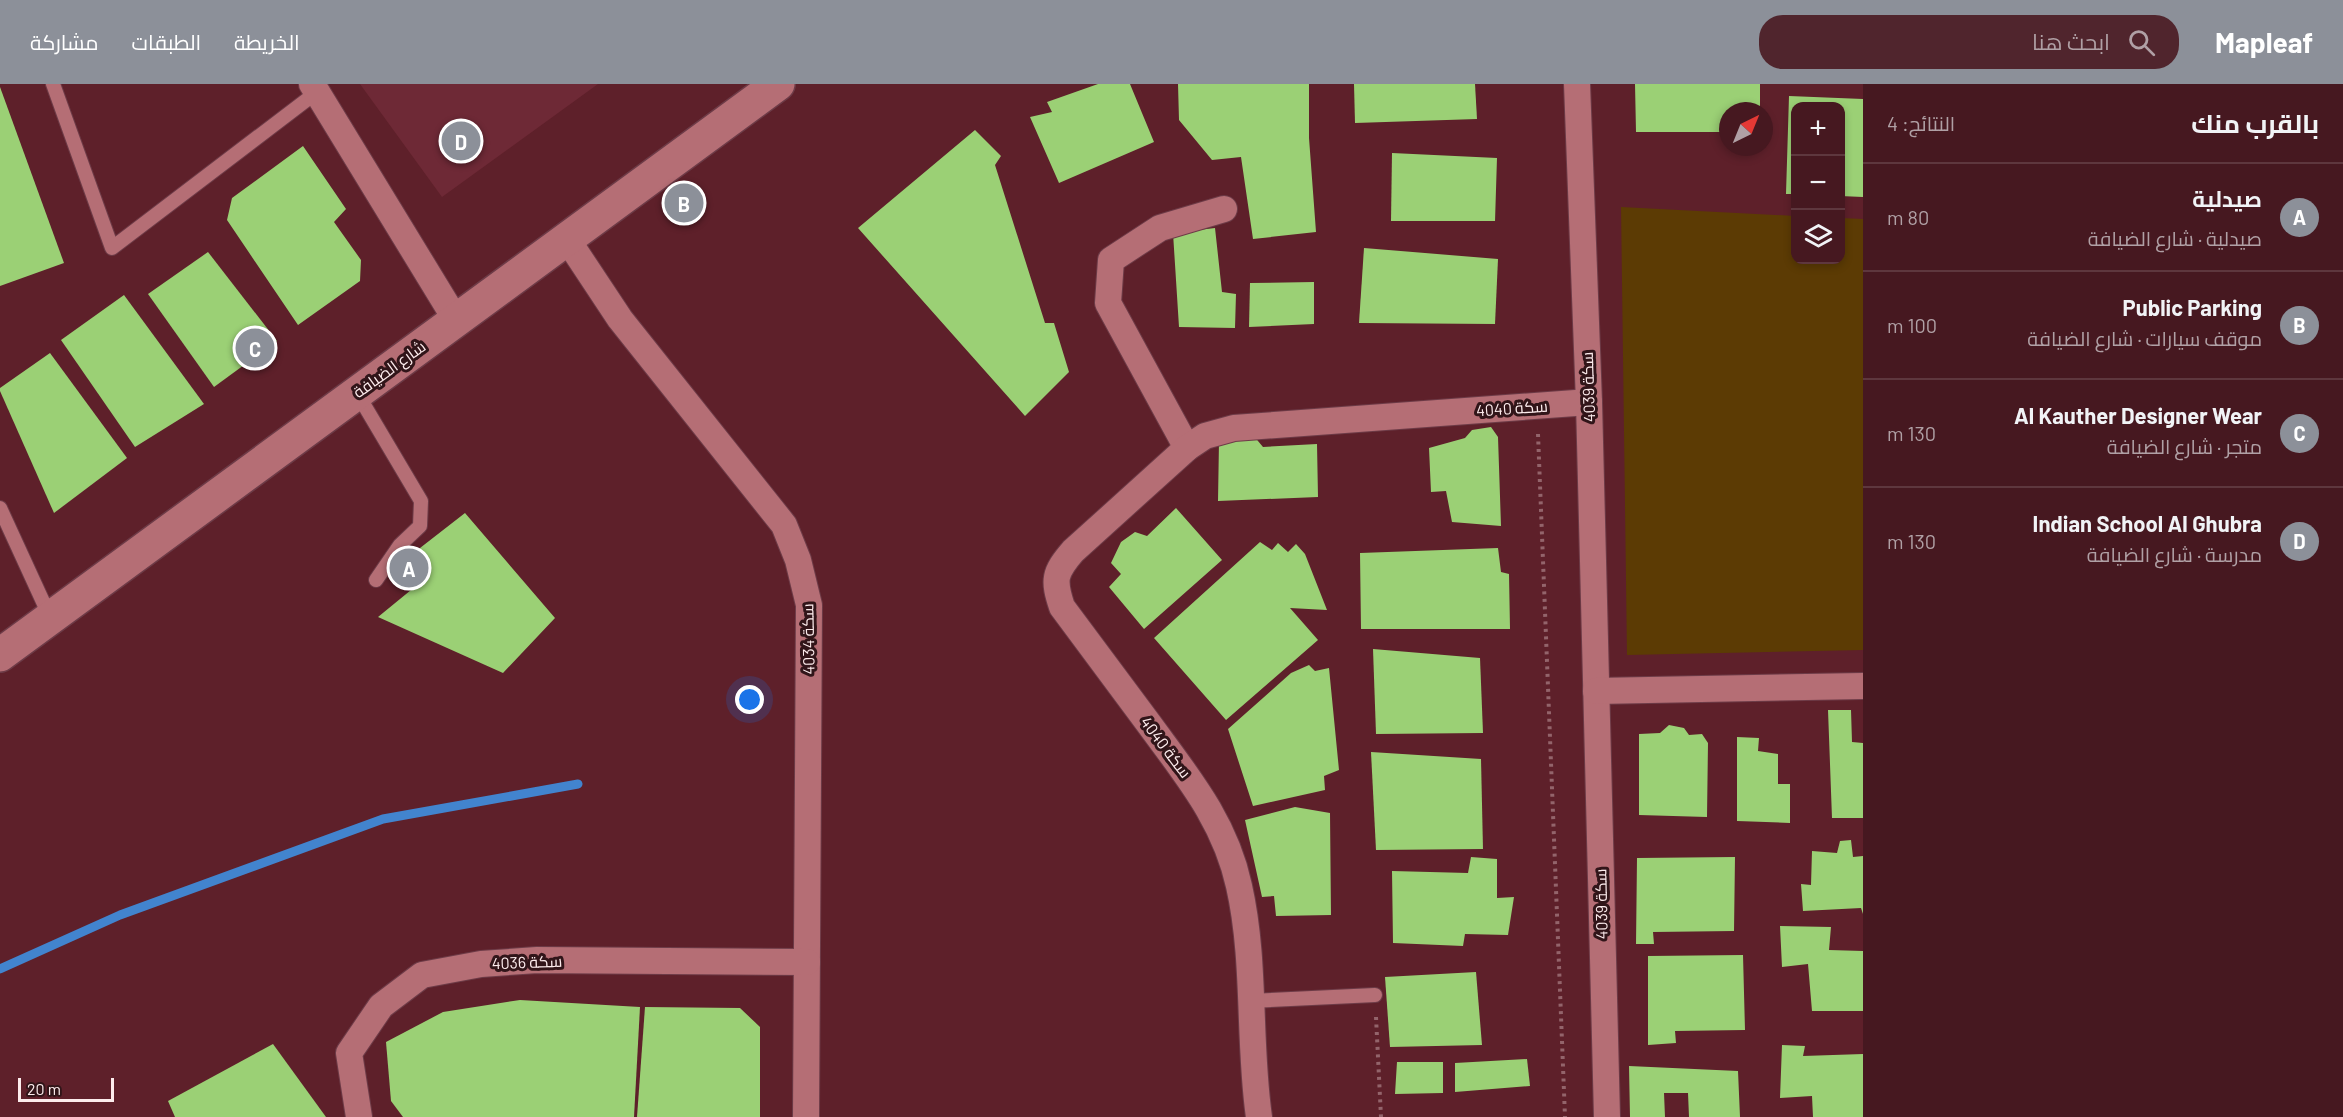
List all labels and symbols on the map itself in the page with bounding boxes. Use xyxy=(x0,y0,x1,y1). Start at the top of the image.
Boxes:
north arrow xyxy=(1719,102,1773,156)
pin: D xyxy=(442,118,480,164)
pin: B xyxy=(664,180,704,226)
pin: C xyxy=(236,326,274,370)
street label: شارع الضيافة xyxy=(349,336,430,404)
street label: سكة 4039 xyxy=(1577,351,1598,423)
street label: سكة 4040 xyxy=(1475,396,1549,419)
pin: A xyxy=(390,546,428,590)
street label: سكة 4034 xyxy=(797,603,818,675)
your location xyxy=(735,685,764,714)
street label: سكة 4040 xyxy=(1137,712,1196,781)
street label: سكة 4039 xyxy=(1590,869,1611,939)
street label: سكة 4036 xyxy=(491,951,563,972)
scale bar xyxy=(18,1075,114,1102)

